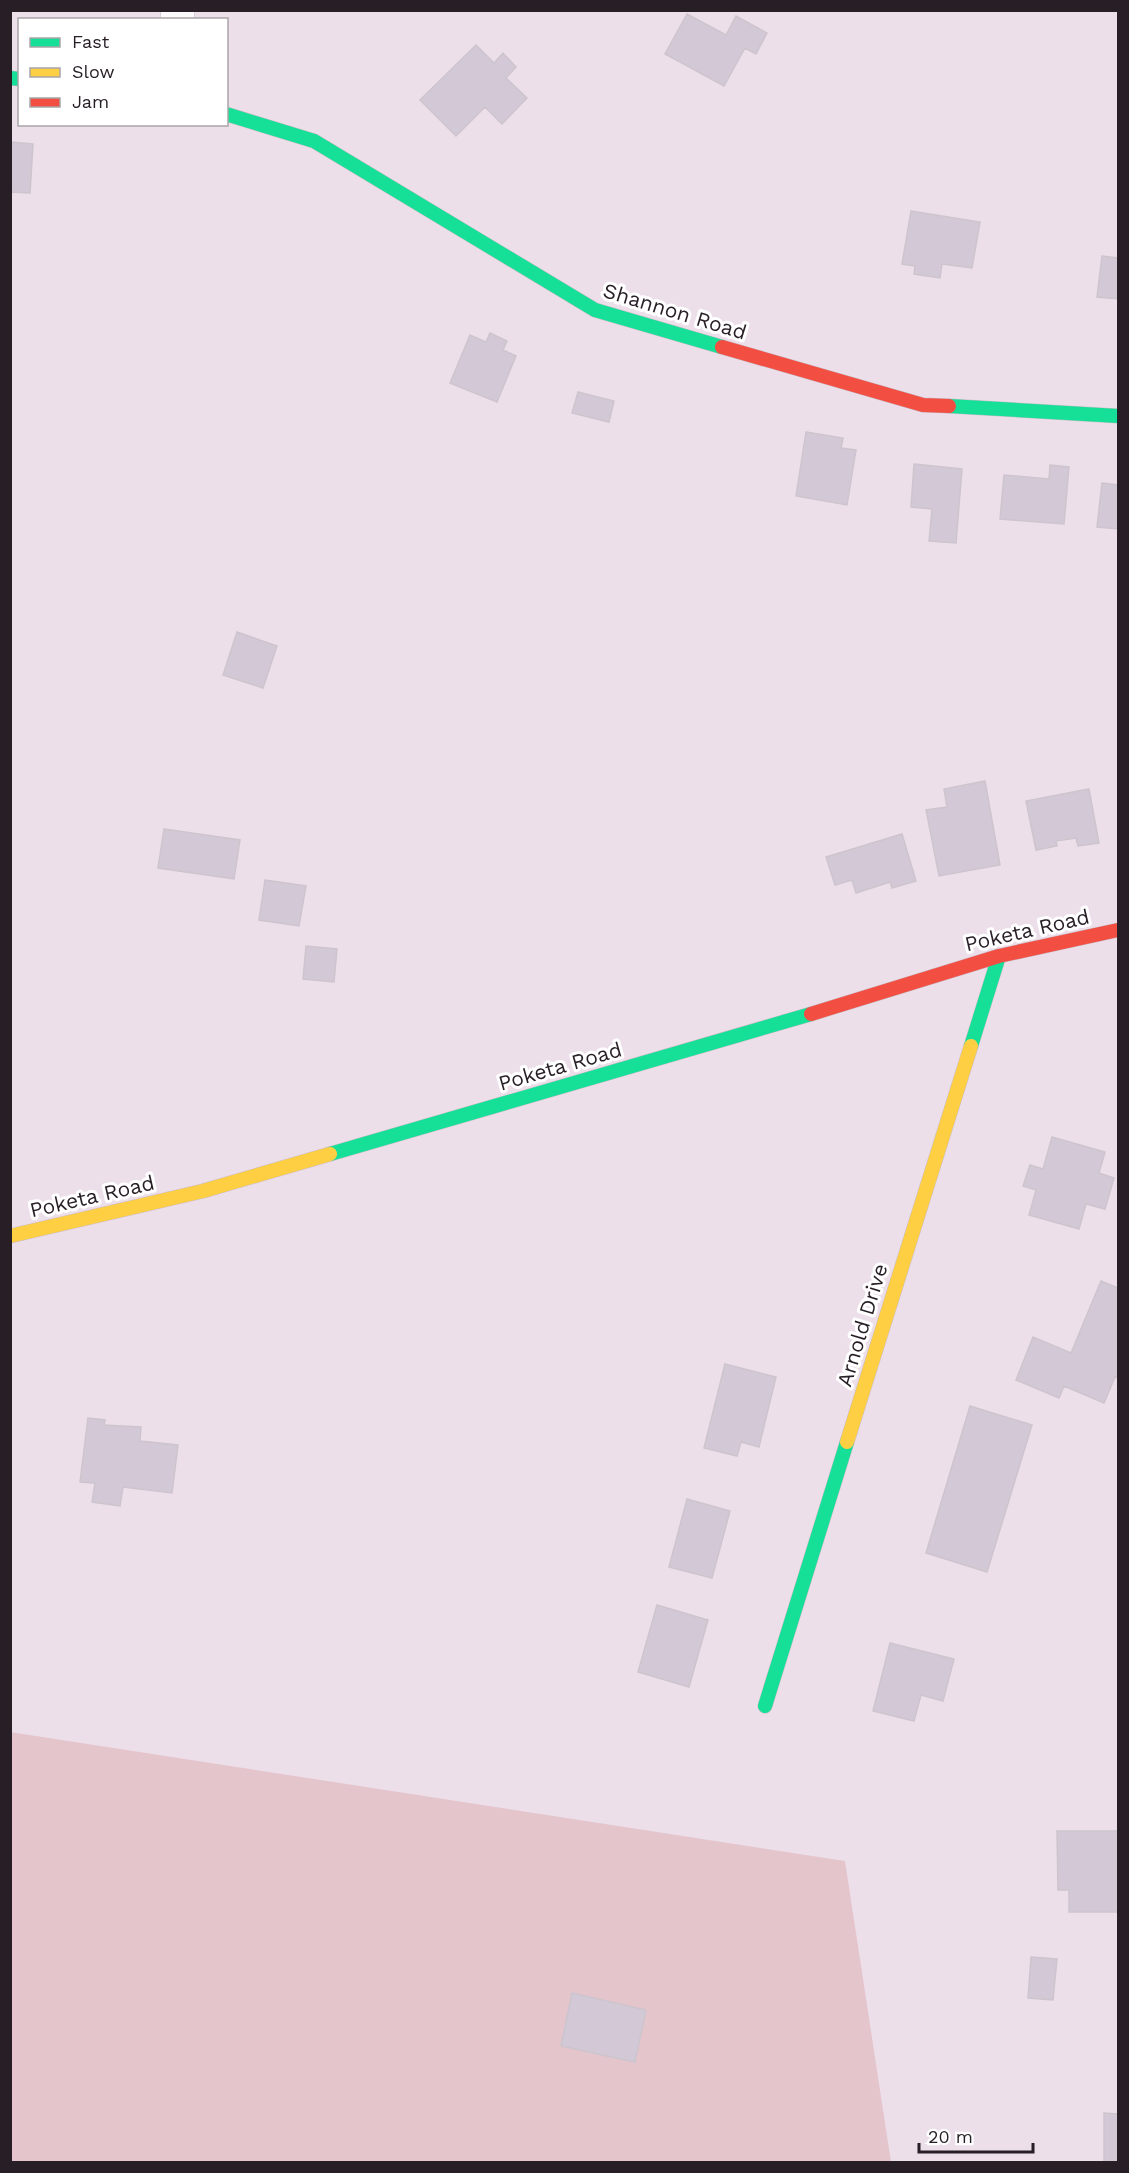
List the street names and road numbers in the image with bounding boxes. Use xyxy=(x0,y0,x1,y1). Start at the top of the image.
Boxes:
street label: Shannon Road xyxy=(600,277,750,345)
street label: Poketa Road xyxy=(962,904,1092,956)
street label: Poketa Road xyxy=(495,1036,625,1096)
street label: Poketa Road xyxy=(27,1170,157,1222)
street label: Arnold Drive xyxy=(831,1261,893,1389)

